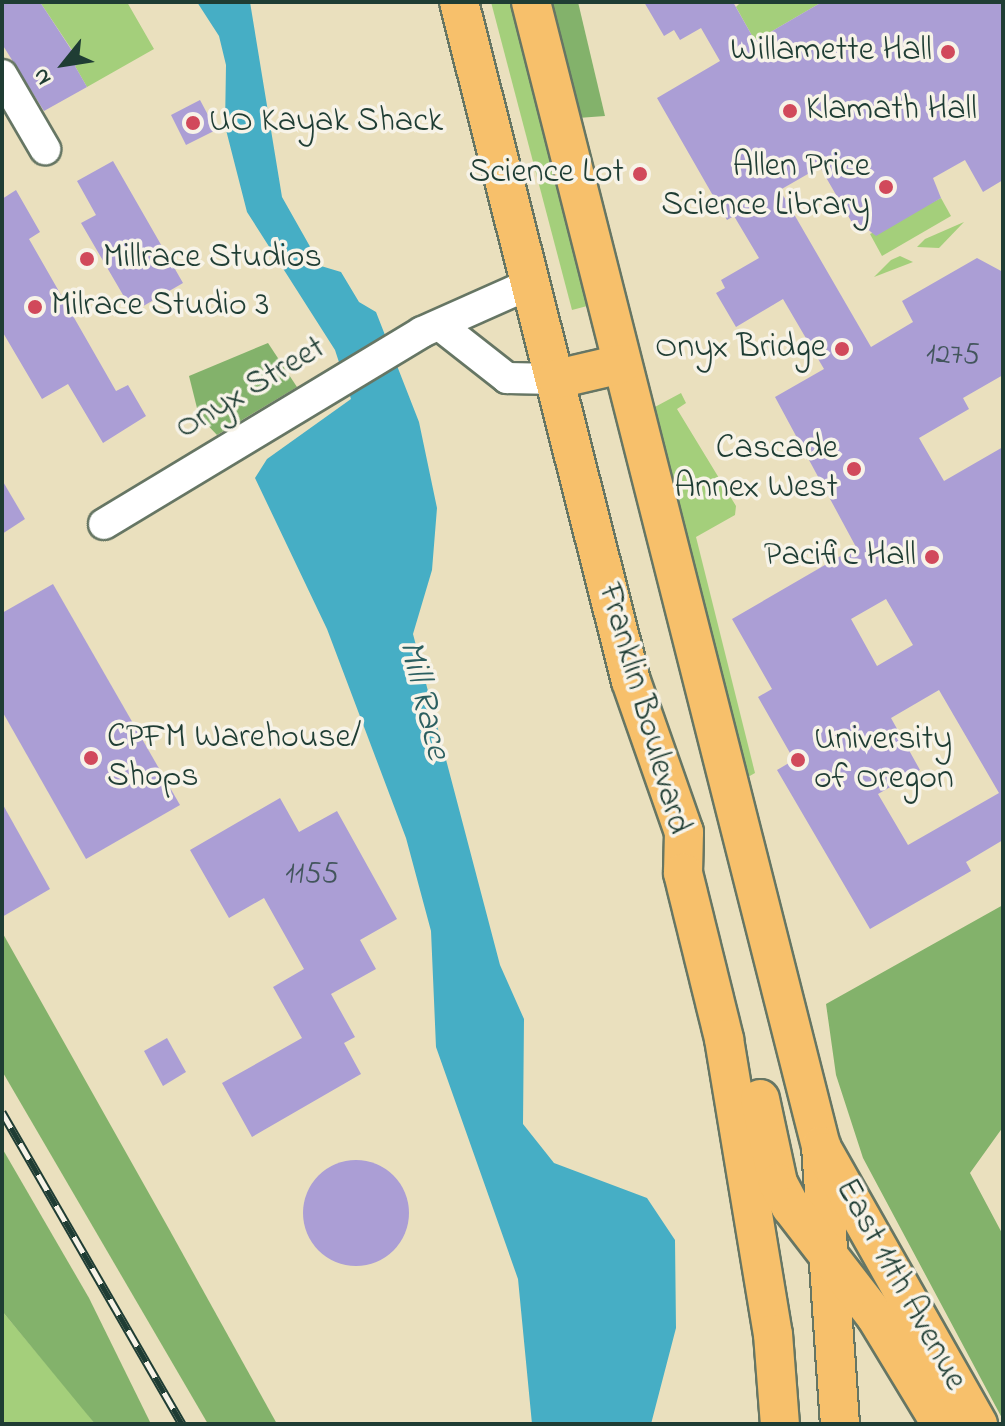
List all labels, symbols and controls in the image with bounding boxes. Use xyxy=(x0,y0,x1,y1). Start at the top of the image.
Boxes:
north arrow xyxy=(24,24,104,104)
place label: Willamette Hall xyxy=(730,32,932,72)
marker: Willamette Hall xyxy=(939,43,957,61)
text: N xyxy=(26,62,61,90)
place label: Klamath Hall xyxy=(806,91,977,131)
marker: Klamath Hall xyxy=(781,102,799,120)
place label: UO Kayak Shack xyxy=(209,103,443,143)
marker: UO Kayak Shack xyxy=(184,114,202,132)
place label: Allen Price Science Library xyxy=(661,147,870,226)
place label: Science Lot xyxy=(468,154,624,194)
marker: Science Lot xyxy=(631,165,649,183)
marker: Allen Price Science Library xyxy=(877,178,895,196)
place label: Millrace Studios xyxy=(103,239,322,279)
marker: Millrace Studios xyxy=(78,250,96,268)
place label: Milrace Studio 3 xyxy=(51,287,269,327)
marker: Milrace Studio 3 xyxy=(26,298,44,316)
street label: Onyx Street xyxy=(169,328,333,450)
place label: Onyx Bridge xyxy=(655,329,826,369)
house number: 1275 xyxy=(926,338,980,374)
marker: Onyx Bridge xyxy=(833,340,851,358)
place label: Cascade Annex West xyxy=(674,429,838,508)
marker: Cascade Annex West xyxy=(845,460,863,478)
place label: Pacific Hall xyxy=(764,537,916,577)
marker: Pacific Hall xyxy=(923,548,941,566)
street label: Franklin Boulevard xyxy=(588,579,698,839)
water label: Mill Race xyxy=(387,636,459,764)
place label: CPFM Warehouse/ Shops xyxy=(107,718,361,798)
place label: University of Oregon xyxy=(814,720,954,800)
marker: CPFM Warehouse/ Shops xyxy=(82,749,100,767)
marker: University of Oregon xyxy=(789,751,807,769)
house number: 1155 xyxy=(285,857,339,893)
street label: East 11th Avenue xyxy=(825,1172,975,1398)

